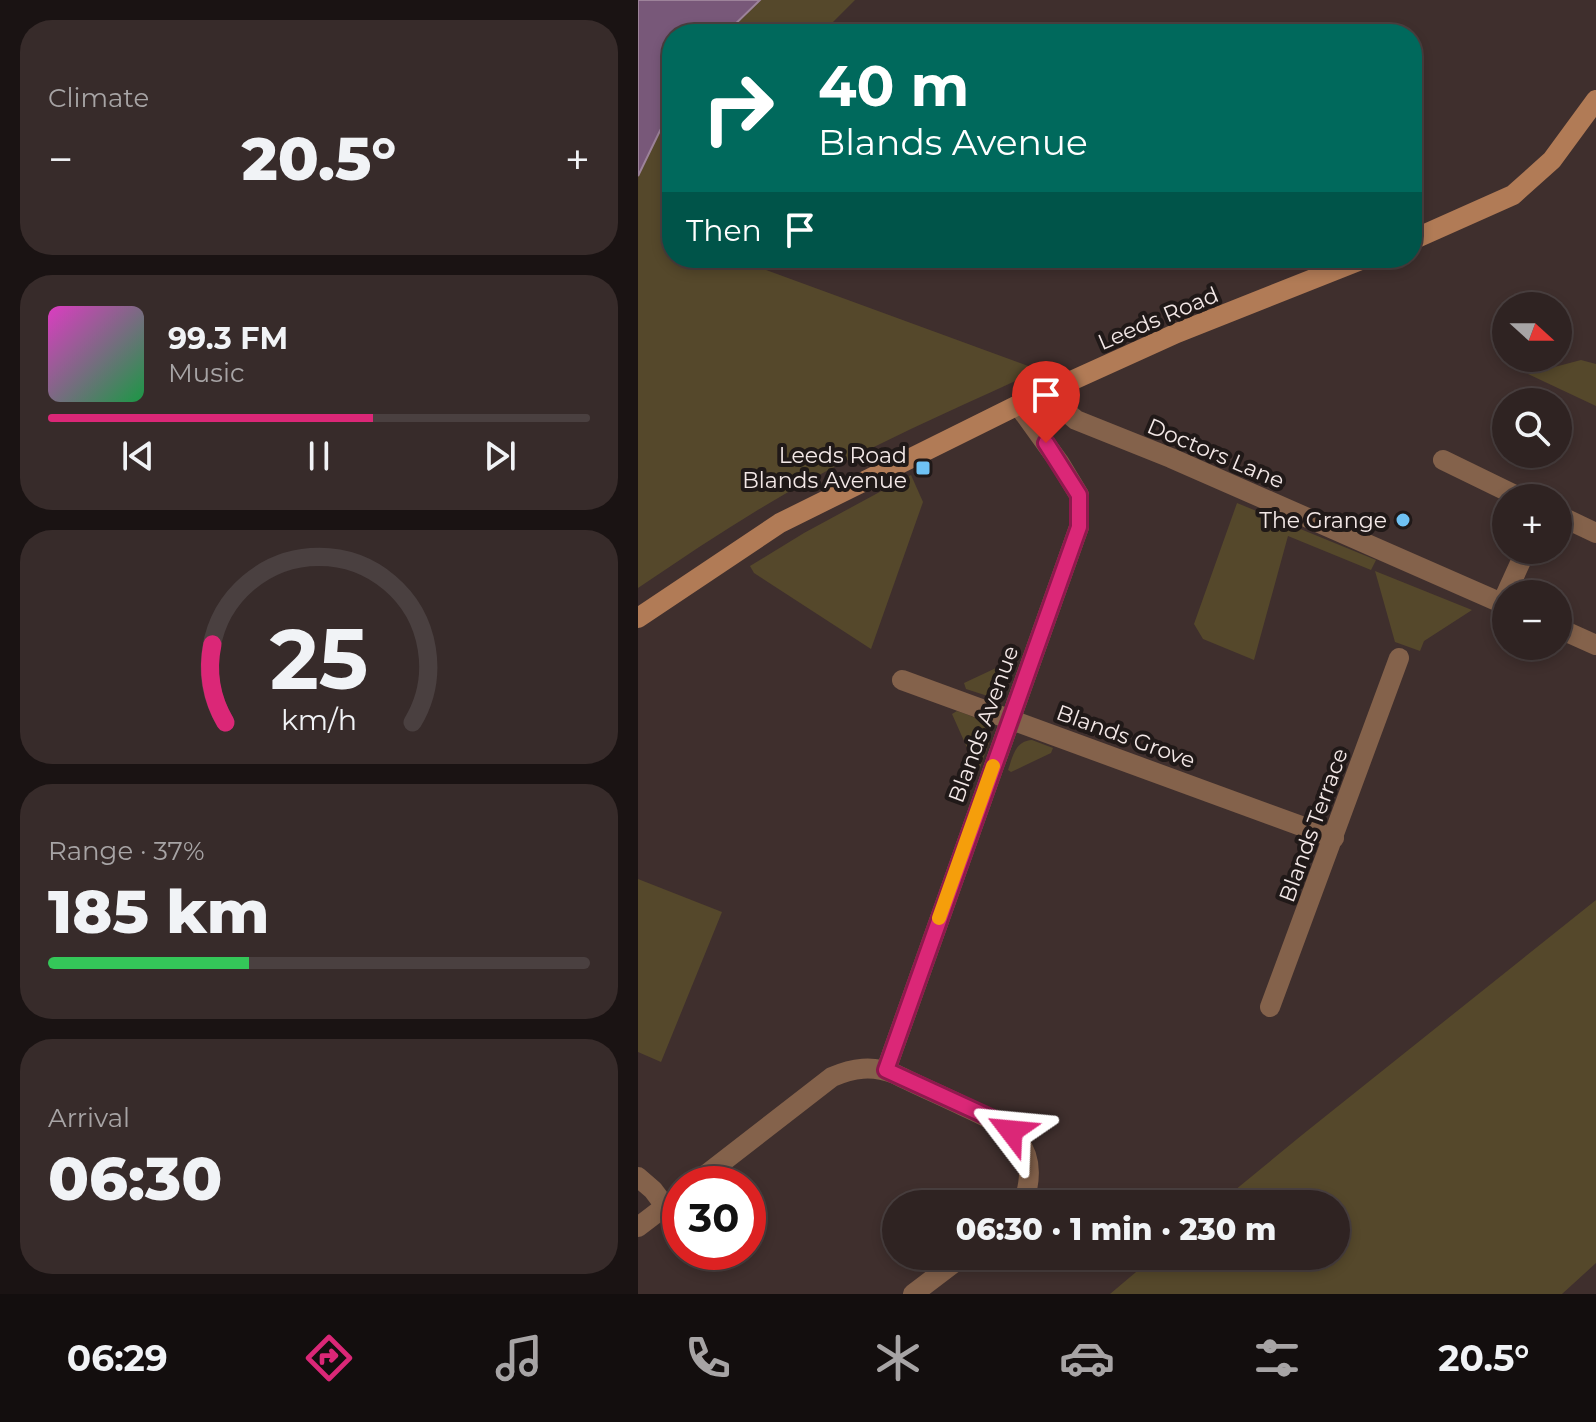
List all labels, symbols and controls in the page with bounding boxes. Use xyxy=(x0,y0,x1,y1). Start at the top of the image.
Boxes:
text: 40 m xyxy=(818,52,969,120)
icon: right xyxy=(686,56,790,160)
text: Climate xyxy=(48,82,149,114)
text: Blands Avenue xyxy=(818,120,1088,164)
text: 20.5° xyxy=(242,122,396,195)
text: − xyxy=(48,132,73,186)
text: + xyxy=(565,132,590,186)
icon: arrive xyxy=(778,208,822,252)
text: Then xyxy=(686,212,762,249)
street label: Leeds Road xyxy=(1094,281,1223,356)
north arrow xyxy=(1492,292,1572,372)
map controls xyxy=(1492,292,1572,660)
text: 99.3 FM xyxy=(168,320,288,357)
text: Music xyxy=(168,357,245,389)
pin xyxy=(1012,361,1080,443)
icon: arrive xyxy=(1024,373,1068,417)
button: search xyxy=(1492,388,1572,468)
street label: Doctors Lane xyxy=(1143,412,1288,494)
icon: previous xyxy=(116,434,160,478)
icon: pause xyxy=(297,434,341,478)
icon: next xyxy=(478,434,522,478)
place label: Leeds Road Blands Avenue xyxy=(742,442,907,494)
marker: Leeds Road Blands Avenue xyxy=(914,459,932,477)
button: + xyxy=(1492,484,1572,564)
place label: The Grange xyxy=(1259,507,1387,534)
marker: The Grange xyxy=(1394,511,1412,529)
button: − xyxy=(1492,580,1572,660)
text: 25 xyxy=(270,608,368,710)
street label: Blands Avenue xyxy=(943,642,1024,806)
street label: Blands Grove xyxy=(1053,699,1199,774)
text: km/h xyxy=(281,702,357,737)
street label: Blands Terrace xyxy=(1273,745,1354,906)
text: Range · 37% xyxy=(48,835,204,867)
text: 185 km xyxy=(48,875,270,948)
position arrow xyxy=(969,1089,1053,1173)
text: Arrival xyxy=(48,1102,130,1134)
text: 06:30 xyxy=(48,1142,222,1215)
speed limit sign: 30 xyxy=(662,1166,766,1270)
text: 06:30 · 1 min · 230 m xyxy=(956,1211,1276,1248)
icon: directions xyxy=(301,1330,357,1386)
icon: music xyxy=(491,1330,547,1386)
icon: phone xyxy=(680,1330,736,1386)
icon: climate xyxy=(870,1330,926,1386)
icon: car xyxy=(1059,1330,1115,1386)
icon: filters xyxy=(1249,1330,1305,1386)
text: 06:29 xyxy=(67,1336,168,1380)
text: 20.5° xyxy=(1438,1336,1529,1380)

